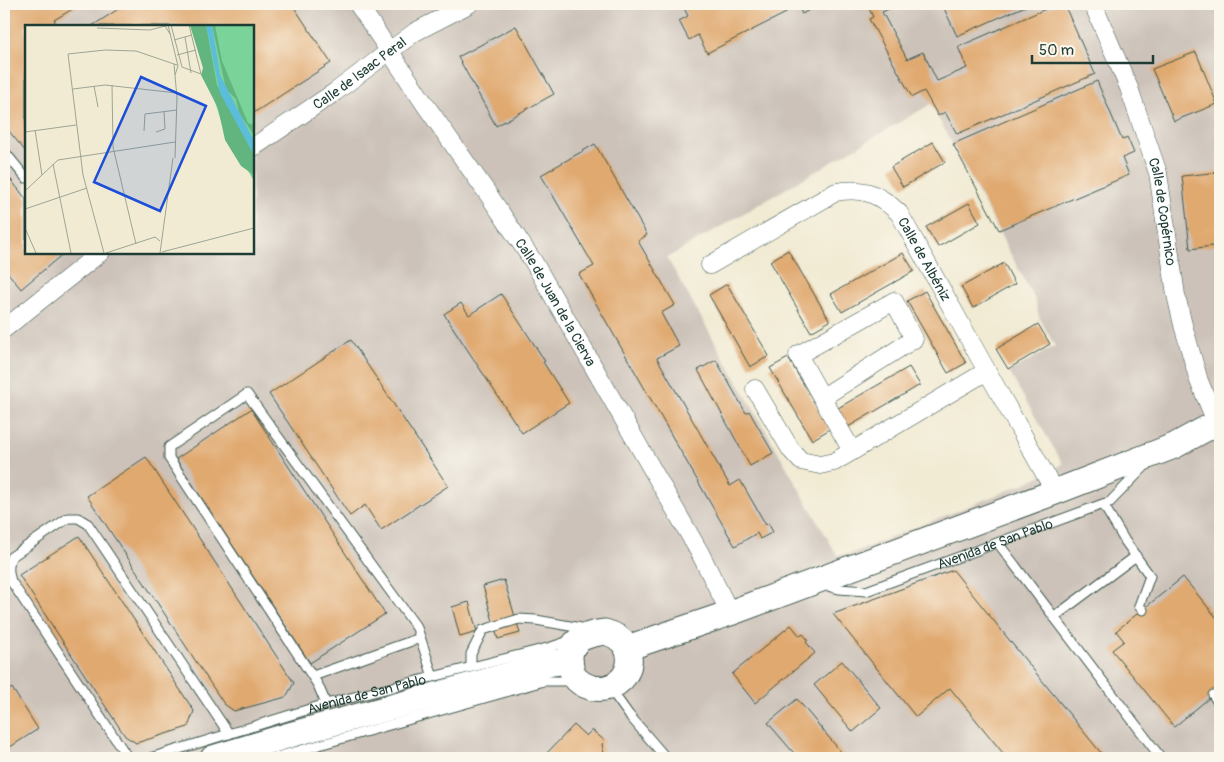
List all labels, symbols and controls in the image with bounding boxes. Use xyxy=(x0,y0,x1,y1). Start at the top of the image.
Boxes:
inset map xyxy=(25,25,254,254)
scale bar xyxy=(1032,32,1153,64)
street label: Calle de Isaac Peral xyxy=(310,33,409,113)
text: 50 m xyxy=(1039,41,1074,60)
street label: Calle de Copérnico xyxy=(1145,155,1180,267)
street label: Calle de Albéniz xyxy=(895,214,955,304)
street label: Calle de Juan de la Cierva xyxy=(512,235,600,369)
street label: Avenida de San Pablo xyxy=(935,515,1056,573)
street label: Avenida de San Pablo xyxy=(305,670,428,718)

